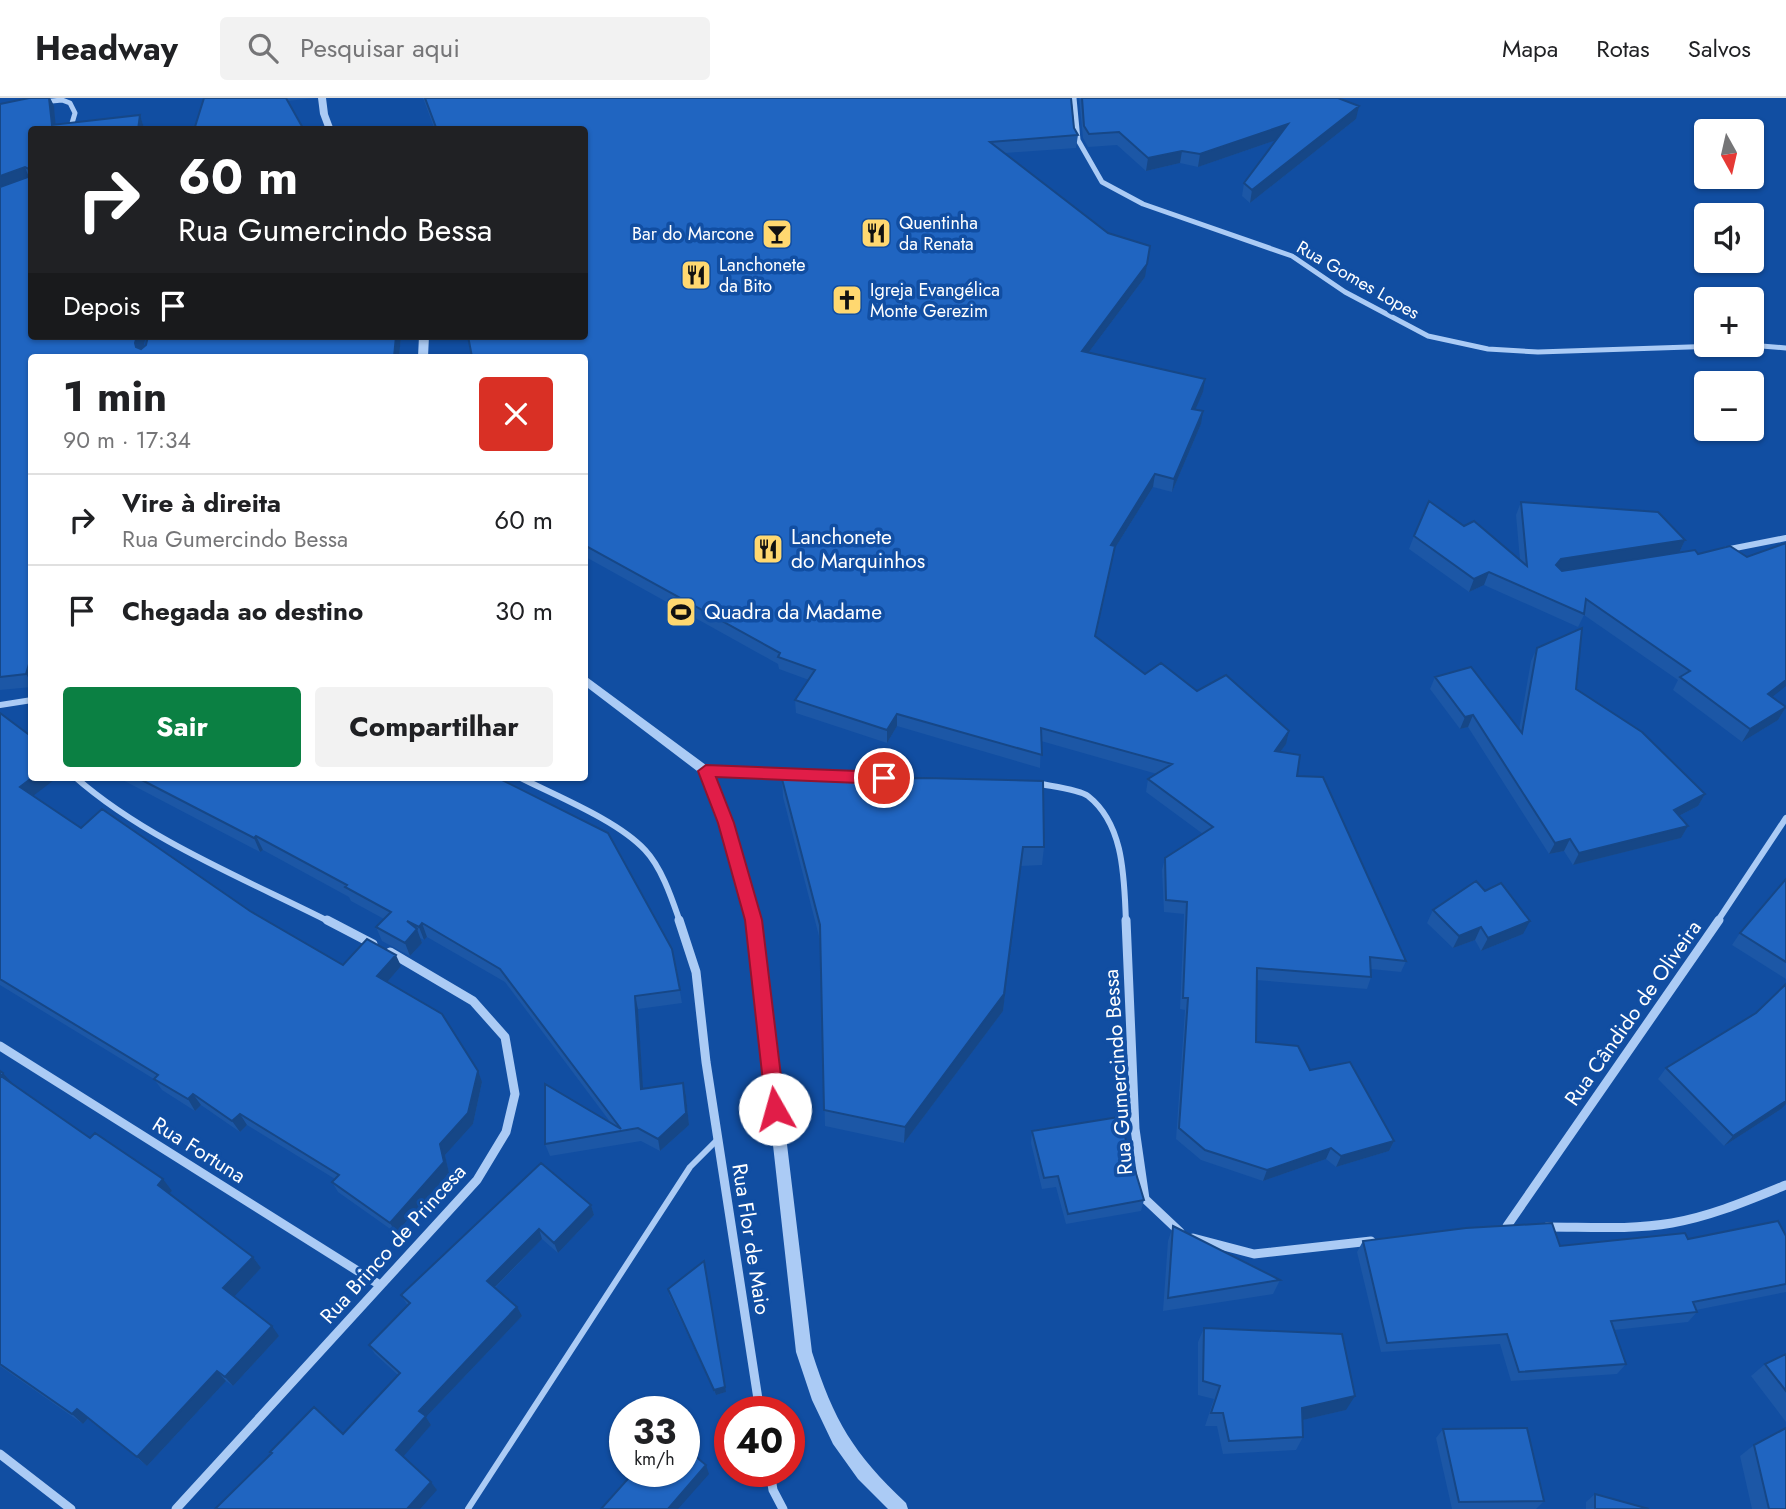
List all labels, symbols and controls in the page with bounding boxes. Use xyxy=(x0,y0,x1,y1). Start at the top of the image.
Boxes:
search box xyxy=(220,17,710,80)
text: Headway xyxy=(35,25,178,72)
icon: search xyxy=(244,29,282,67)
text: Pesquisar aqui xyxy=(300,29,460,67)
text: Mapa xyxy=(1502,31,1558,66)
text: Rotas xyxy=(1596,31,1650,66)
text: Salvos xyxy=(1688,31,1751,66)
north arrow xyxy=(1694,119,1764,189)
map controls xyxy=(1694,119,1764,441)
text: 60 m xyxy=(178,142,298,212)
icon: right xyxy=(63,154,154,245)
button: sound xyxy=(1694,203,1764,273)
text: Rua Gumercindo Bessa xyxy=(178,207,493,253)
place label: Quentinha da Renata xyxy=(899,210,978,257)
restaurant icon: Quentinha da Renata xyxy=(859,216,893,250)
bar icon: Bar do Marcone xyxy=(760,217,794,251)
place label: Bar do Marcone xyxy=(632,221,754,247)
street label: Rua Gomes Lopes xyxy=(1292,234,1424,326)
place label: Lanchonete da Bito xyxy=(719,252,805,299)
restaurant icon: Lanchonete da Bito xyxy=(679,258,713,292)
place label: Igreja Evangélica Monte Gerezim xyxy=(870,277,1000,324)
church icon: Igreja Evangélica Monte Gerezim xyxy=(830,283,864,317)
text: Depois xyxy=(63,287,140,325)
icon: arrive xyxy=(154,287,192,325)
button: + xyxy=(1694,287,1764,357)
text: 1 min xyxy=(63,366,167,427)
button: − xyxy=(1694,371,1764,441)
button: close xyxy=(479,377,553,451)
text: 90 m · 17:34 xyxy=(63,423,191,457)
text: Vire à direita xyxy=(122,484,281,522)
icon: right xyxy=(63,501,101,539)
text: 60 m xyxy=(494,501,553,539)
text: Rua Gumercindo Bessa xyxy=(122,522,348,556)
place label: Lanchonete do Marquinhos xyxy=(791,522,925,576)
restaurant icon: Lanchonete do Marquinhos xyxy=(751,532,785,566)
icon: arrive xyxy=(63,592,101,630)
text: Chegada ao destino xyxy=(122,592,363,630)
text: 30 m xyxy=(495,592,553,630)
sports icon: Quadra da Madame xyxy=(664,595,698,629)
place label: Quadra da Madame xyxy=(704,597,882,627)
button: Sair xyxy=(63,687,301,767)
button: Compartilhar xyxy=(315,687,553,767)
pin xyxy=(854,748,914,808)
icon: arrive xyxy=(865,759,903,797)
street label: Rua Cândido de Oliveira xyxy=(1557,914,1709,1112)
street label: Rua Gumercindo Bessa xyxy=(1096,968,1140,1176)
position arrow xyxy=(738,1072,812,1146)
street label: Rua Fortuna xyxy=(147,1109,251,1191)
street label: Rua Brinco de Princesa xyxy=(313,1158,473,1330)
street label: Rua Flor de Maio xyxy=(724,1161,778,1317)
speed limit sign: 40 xyxy=(714,1396,805,1487)
text: 33 xyxy=(633,1407,676,1457)
text: km/h xyxy=(634,1446,675,1472)

